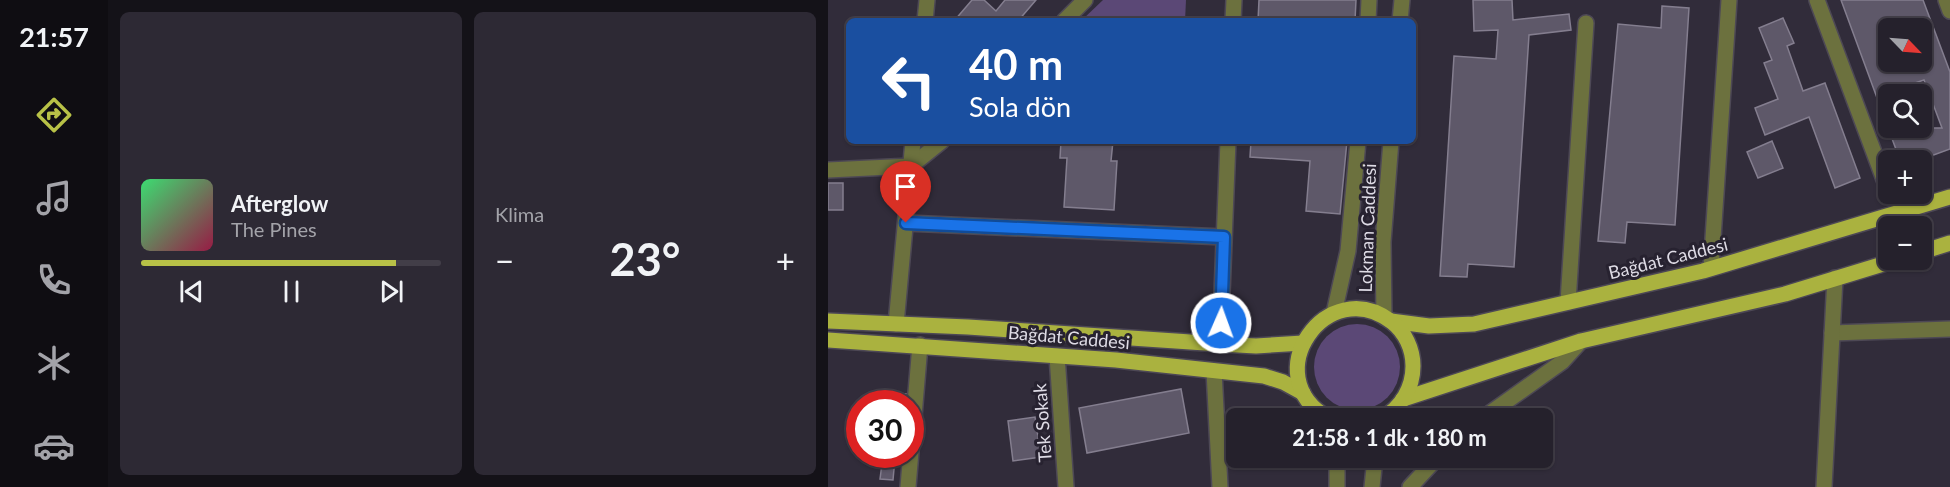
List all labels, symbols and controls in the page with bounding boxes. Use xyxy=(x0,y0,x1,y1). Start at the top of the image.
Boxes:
north arrow xyxy=(1878,18,1932,72)
map controls xyxy=(1878,18,1932,270)
text: 21:57 xyxy=(19,20,89,53)
text: 40 m xyxy=(969,39,1063,89)
icon: left xyxy=(870,42,948,120)
button: search xyxy=(1878,84,1932,138)
text: Sola dön xyxy=(969,90,1071,123)
icon: directions xyxy=(33,94,75,136)
button: + xyxy=(1878,150,1932,204)
pin xyxy=(880,161,931,223)
street label: Lokman Caddesi xyxy=(1354,163,1380,293)
icon: arrive xyxy=(889,170,922,203)
icon: music xyxy=(33,177,75,219)
text: Afterglow xyxy=(231,190,328,217)
text: Klima xyxy=(495,202,544,226)
button: − xyxy=(1878,216,1932,270)
text: The Pines xyxy=(231,217,317,241)
text: 23° xyxy=(610,232,680,286)
street label: Bağdat Caddesi xyxy=(1606,233,1730,283)
text: − xyxy=(495,240,514,280)
text: + xyxy=(776,240,795,280)
icon: phone xyxy=(33,259,75,301)
icon: previous xyxy=(175,275,208,308)
icon: pause xyxy=(275,275,308,308)
icon: next xyxy=(375,275,408,308)
position arrow xyxy=(1189,291,1253,355)
street label: Bağdat Caddesi xyxy=(1007,321,1131,353)
icon: climate xyxy=(33,342,75,384)
street label: Tek Sokak xyxy=(1028,382,1056,463)
speed limit sign: 30 xyxy=(846,390,924,468)
text: 21:58 · 1 dk · 180 m xyxy=(1292,424,1487,451)
icon: car xyxy=(33,425,75,467)

